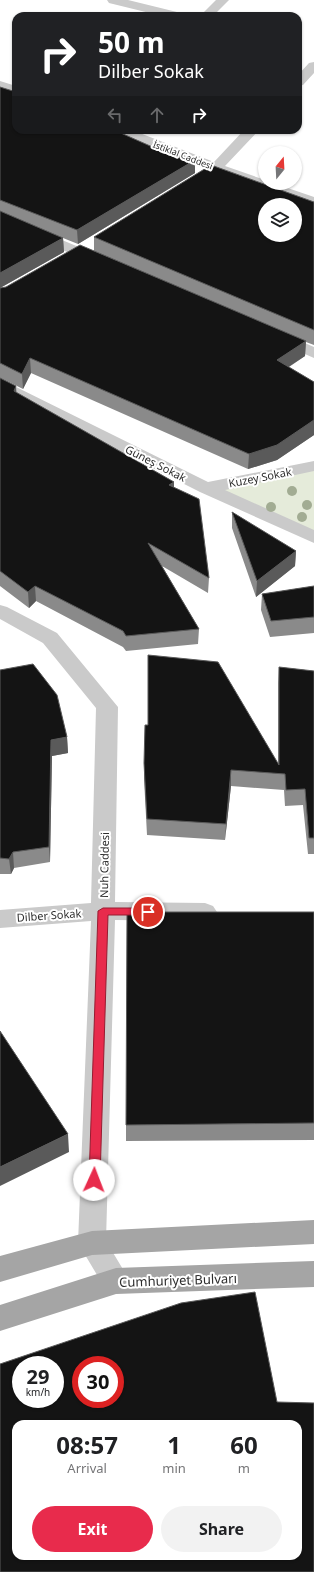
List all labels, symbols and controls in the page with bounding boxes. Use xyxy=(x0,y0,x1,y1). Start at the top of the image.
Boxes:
text: 50 m xyxy=(98,23,165,61)
icon: right xyxy=(32,28,84,80)
text: Dilber Sokak xyxy=(98,59,204,83)
icon: left xyxy=(104,104,126,126)
icon: ahead xyxy=(146,104,168,126)
icon: right xyxy=(188,104,210,126)
street label: İstiklal Caddesi xyxy=(151,138,215,172)
north arrow xyxy=(258,146,302,190)
map controls xyxy=(258,146,302,242)
button: layers xyxy=(258,198,302,242)
street label: Güneş Sokak xyxy=(123,441,189,485)
street label: Kuzey Sokak xyxy=(227,464,293,490)
street label: Nuh Caddesi xyxy=(96,832,112,898)
pin xyxy=(131,895,165,929)
icon: arrive xyxy=(137,901,159,923)
street label: Dilber Sokak xyxy=(16,905,82,925)
position arrow xyxy=(73,1159,115,1201)
street label: Cumhuriyet Bulvarı xyxy=(119,1269,237,1291)
speed limit sign: 30 xyxy=(72,1356,124,1408)
text: 29 xyxy=(27,1363,49,1390)
text: km/h xyxy=(26,1385,50,1399)
text: 08:57 xyxy=(56,1428,118,1461)
text: 1 xyxy=(167,1428,181,1461)
text: 60 xyxy=(230,1428,258,1461)
text: Arrival xyxy=(67,1459,107,1477)
text: min xyxy=(162,1459,186,1477)
text: m xyxy=(238,1459,250,1477)
button: Exit xyxy=(32,1506,153,1552)
button: Share xyxy=(161,1506,282,1552)

